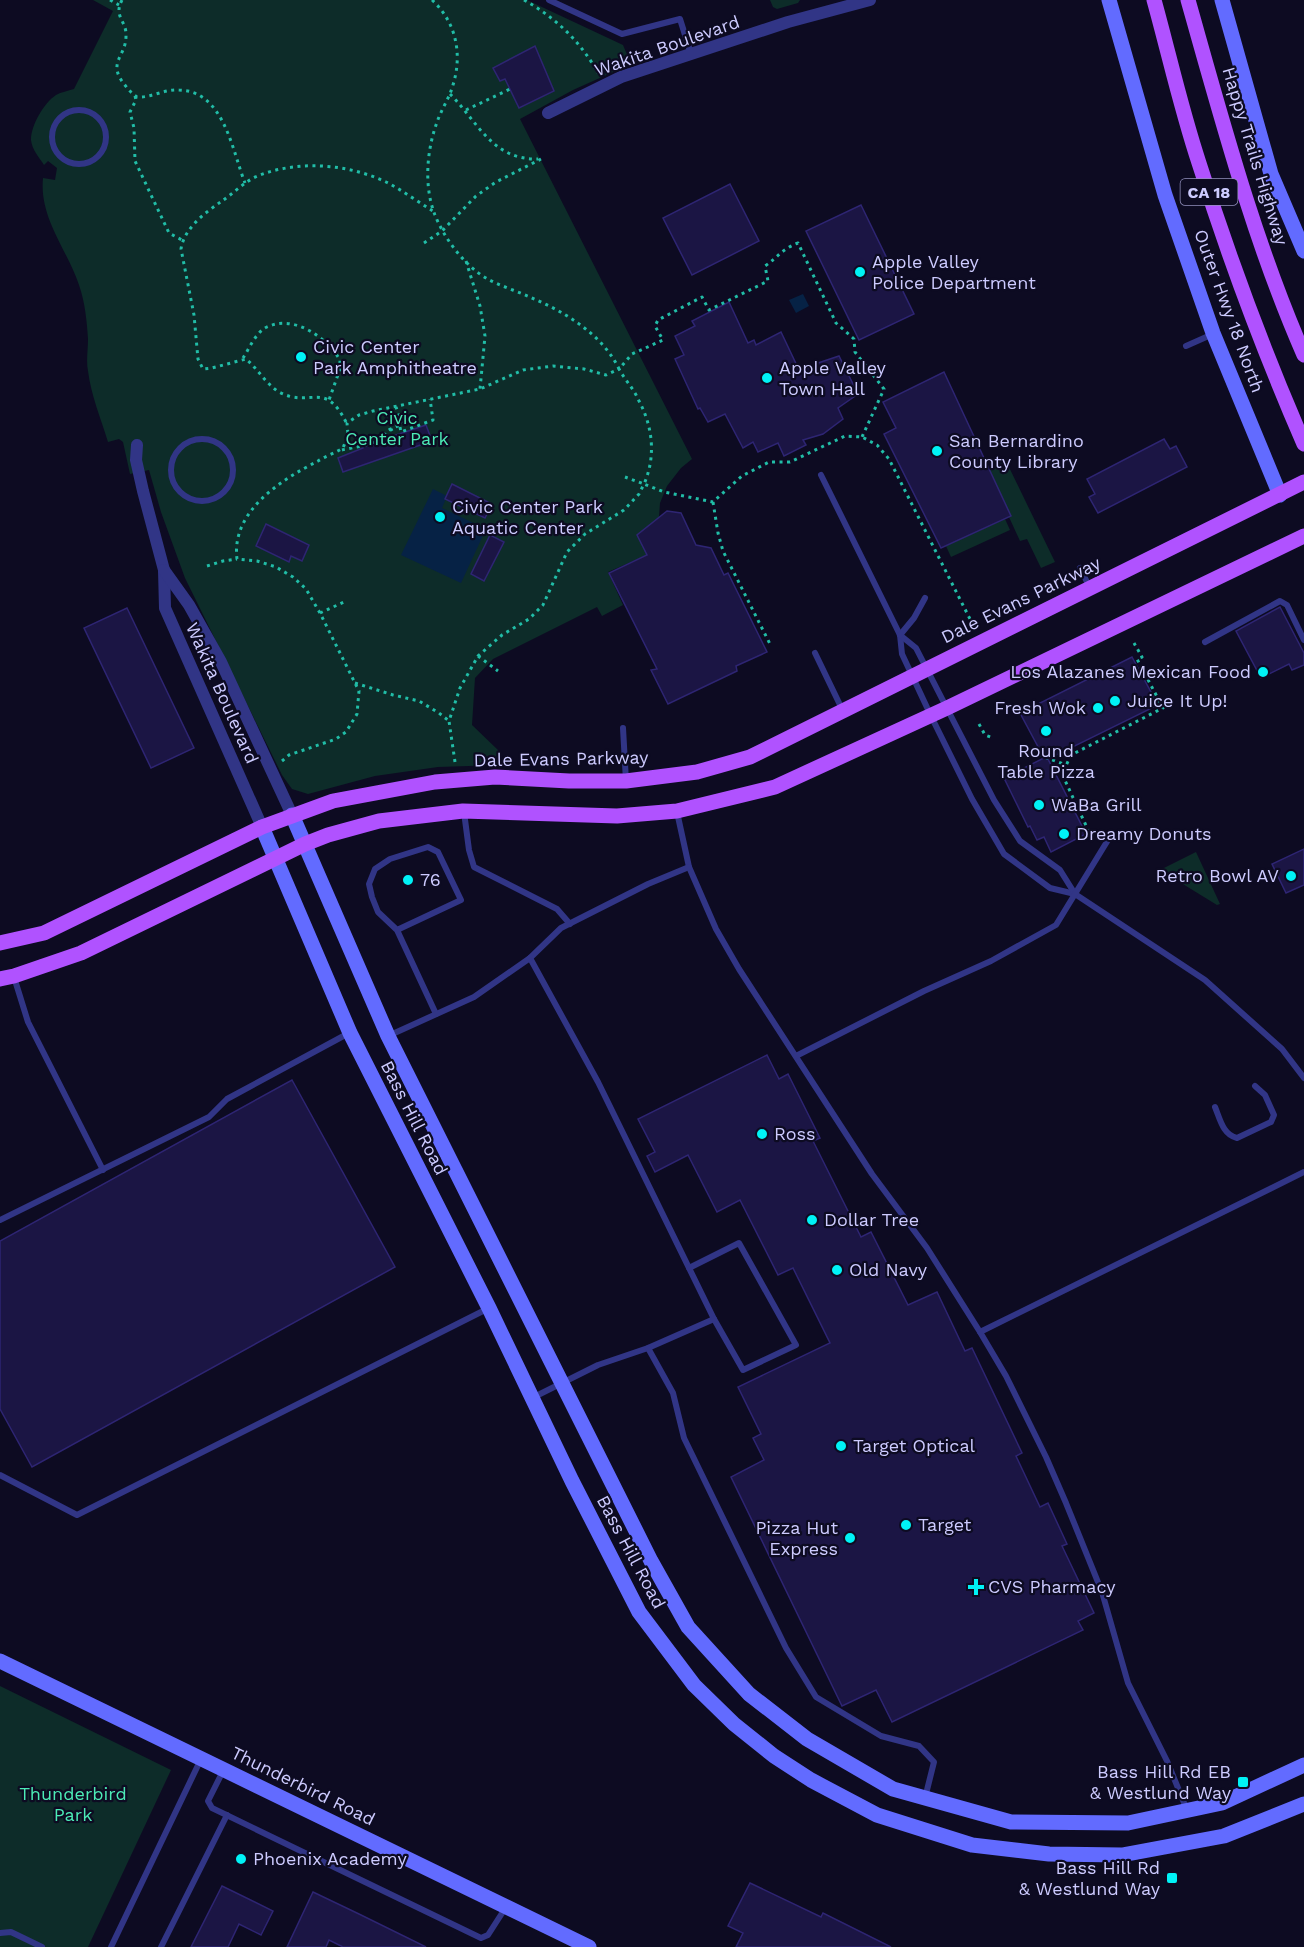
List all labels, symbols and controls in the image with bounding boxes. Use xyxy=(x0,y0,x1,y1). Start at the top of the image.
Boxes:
street label: Wakita Boulevard xyxy=(591,11,742,80)
street label: Happy Trails Highway xyxy=(1218,64,1293,248)
road number: CA 18 xyxy=(1180,179,1238,205)
street label: Outer Hwy 18 North xyxy=(1190,226,1269,395)
place label: Apple Valley Police Department xyxy=(872,251,1036,293)
marker: Apple Valley Police Department xyxy=(853,265,867,279)
place label: Civic Center Park Amphitheatre xyxy=(313,336,477,378)
marker: Civic Center Park Amphitheatre xyxy=(294,350,308,364)
place label: Apple Valley Town Hall xyxy=(779,357,887,399)
marker: Apple Valley Town Hall xyxy=(760,371,774,385)
park label: Civic Center Park xyxy=(345,407,449,449)
place label: San Bernardino County Library xyxy=(949,430,1084,472)
marker: San Bernardino County Library xyxy=(930,444,944,458)
place label: Civic Center Park Aquatic Center xyxy=(452,496,603,538)
marker: Civic Center Park Aquatic Center xyxy=(433,510,447,524)
street label: Dale Evans Parkway xyxy=(938,552,1105,647)
street label: Wakita Boulevard xyxy=(182,619,263,767)
place label: Los Alazanes Mexican Food xyxy=(1010,661,1251,682)
marker: Los Alazanes Mexican Food xyxy=(1256,665,1270,679)
place label: Juice It Up! xyxy=(1127,690,1227,711)
marker: Juice It Up! xyxy=(1108,694,1122,708)
place label: Fresh Wok xyxy=(994,697,1086,718)
marker: Fresh Wok xyxy=(1091,701,1105,715)
marker: Round Table Pizza xyxy=(1039,724,1053,738)
place label: Round Table Pizza xyxy=(997,740,1095,782)
street label: Dale Evans Parkway xyxy=(473,746,649,771)
place label: WaBa Grill xyxy=(1051,794,1142,815)
marker: WaBa Grill xyxy=(1032,798,1046,812)
place label: Dreamy Donuts xyxy=(1076,823,1211,844)
marker: Dreamy Donuts xyxy=(1057,827,1071,841)
place label: Retro Bowl AV xyxy=(1156,865,1279,886)
place label: 76 xyxy=(420,869,441,890)
marker: Retro Bowl AV xyxy=(1284,869,1298,883)
marker: 76 xyxy=(401,873,415,887)
street label: Bass Hill Road xyxy=(377,1057,452,1178)
place label: Ross xyxy=(774,1123,815,1144)
marker: Ross xyxy=(755,1127,769,1141)
place label: Dollar Tree xyxy=(824,1209,919,1230)
marker: Dollar Tree xyxy=(805,1213,819,1227)
place label: Old Navy xyxy=(849,1259,928,1280)
marker: Old Navy xyxy=(830,1263,844,1277)
place label: Target Optical xyxy=(853,1435,976,1456)
marker: Target Optical xyxy=(834,1439,848,1453)
street label: Bass Hill Road xyxy=(593,1491,670,1612)
place label: Target xyxy=(918,1514,972,1535)
place label: Pizza Hut Express xyxy=(755,1517,838,1559)
marker: Target xyxy=(899,1518,913,1532)
marker: Pizza Hut Express xyxy=(843,1531,857,1545)
place label: CVS Pharmacy xyxy=(988,1576,1116,1597)
marker: CVS Pharmacy xyxy=(969,1580,983,1594)
street label: Thunderbird Road xyxy=(228,1742,379,1829)
place label: Bass Hill Rd EB & Westlund Way xyxy=(1090,1761,1232,1803)
marker: Bass Hill Rd EB & Westlund Way xyxy=(1236,1775,1250,1789)
park label: Thunderbird Park xyxy=(19,1783,127,1825)
place label: Phoenix Academy xyxy=(253,1848,407,1869)
marker: Phoenix Academy xyxy=(234,1852,248,1866)
place label: Bass Hill Rd & Westlund Way xyxy=(1019,1857,1161,1899)
marker: Bass Hill Rd & Westlund Way xyxy=(1165,1871,1179,1885)

